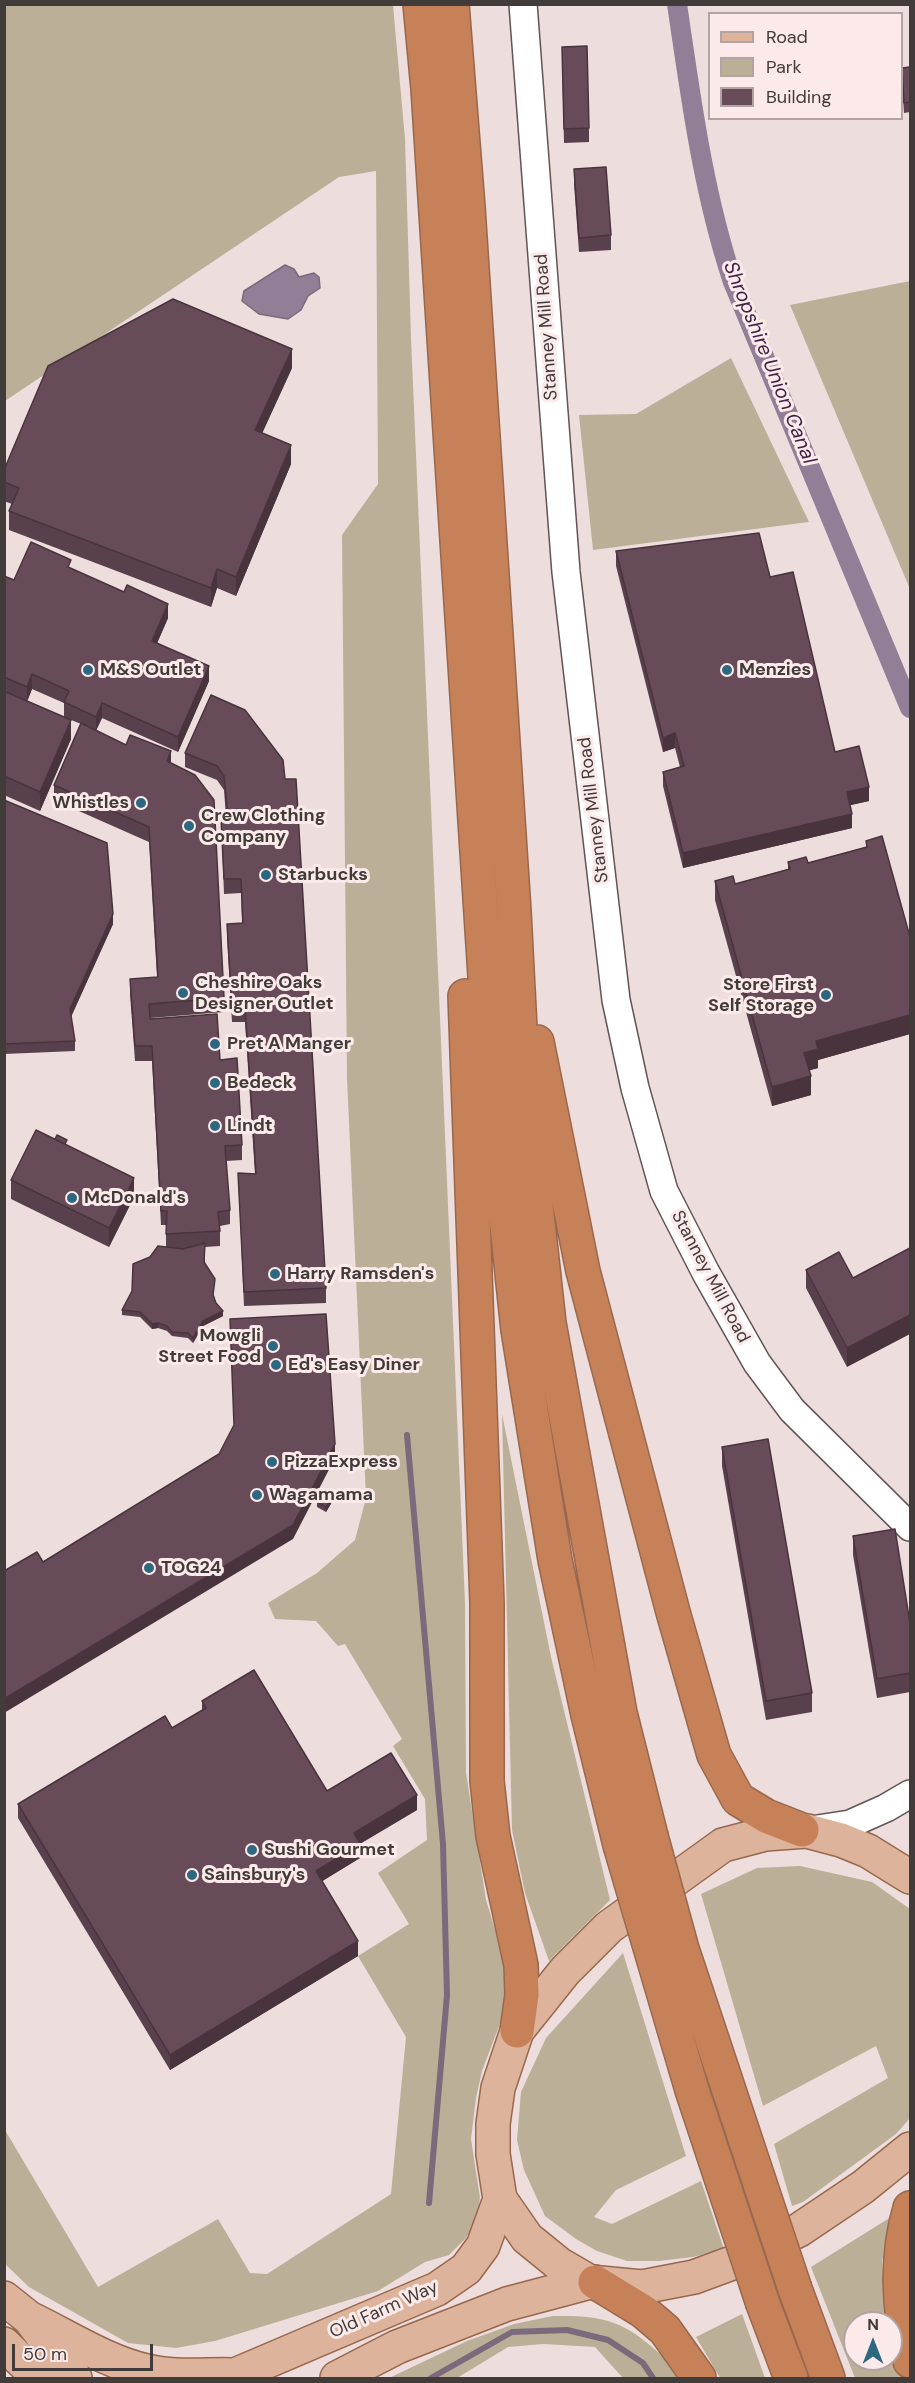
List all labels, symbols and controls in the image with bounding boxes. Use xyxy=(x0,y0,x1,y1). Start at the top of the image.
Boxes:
legend xyxy=(708,12,903,120)
text: Road xyxy=(766,25,808,49)
text: Park xyxy=(766,55,802,79)
text: Building xyxy=(766,85,831,109)
street label: Stanney Mill Road xyxy=(531,253,563,401)
water label: Shropshire Union Canal xyxy=(717,258,821,468)
place label: M&S Outlet xyxy=(100,659,201,681)
place label: Menzies xyxy=(739,659,811,681)
marker: M&S Outlet xyxy=(81,663,95,677)
marker: Menzies xyxy=(720,663,734,677)
street label: Stanney Mill Road xyxy=(574,736,614,884)
place label: Whistles xyxy=(52,792,129,814)
marker: Whistles xyxy=(134,796,148,810)
place label: Crew Clothing Company xyxy=(201,805,325,848)
marker: Crew Clothing Company xyxy=(182,819,196,833)
place label: Starbucks xyxy=(278,864,368,886)
marker: Starbucks xyxy=(259,868,273,882)
place label: Cheshire Oaks Designer Outlet xyxy=(195,972,334,1014)
place label: Store First Self Storage xyxy=(708,974,814,1016)
marker: Cheshire Oaks Designer Outlet xyxy=(176,986,190,1000)
marker: Store First Self Storage xyxy=(819,988,833,1002)
place label: Pret A Manger xyxy=(227,1033,351,1055)
marker: Pret A Manger xyxy=(208,1037,222,1051)
place label: Bedeck xyxy=(227,1072,293,1094)
marker: Bedeck xyxy=(208,1076,222,1090)
place label: Lindt xyxy=(227,1115,273,1137)
marker: Lindt xyxy=(208,1119,222,1133)
place label: McDonald's xyxy=(84,1187,186,1209)
marker: McDonald's xyxy=(65,1191,79,1205)
street label: Stanney Mill Road xyxy=(666,1207,754,1347)
place label: Harry Ramsden's xyxy=(287,1263,434,1285)
marker: Harry Ramsden's xyxy=(268,1267,282,1281)
place label: Mowgli Street Food xyxy=(158,1325,261,1368)
marker: Mowgli Street Food xyxy=(266,1339,280,1353)
place label: Ed's Easy Diner xyxy=(288,1354,420,1376)
marker: Ed's Easy Diner xyxy=(269,1358,283,1372)
place label: PizzaExpress xyxy=(284,1451,398,1473)
marker: PizzaExpress xyxy=(265,1455,279,1469)
place label: Wagamama xyxy=(269,1484,373,1506)
marker: Wagamama xyxy=(250,1488,264,1502)
place label: TOG24 xyxy=(161,1557,221,1579)
marker: TOG24 xyxy=(142,1561,156,1575)
place label: Sushi Gourmet xyxy=(264,1839,395,1861)
marker: Sushi Gourmet xyxy=(245,1843,259,1857)
place label: Sainsbury's xyxy=(204,1864,305,1886)
marker: Sainsbury's xyxy=(185,1868,199,1882)
street label: Old Farm Way xyxy=(326,2276,442,2344)
north arrow xyxy=(843,2311,903,2371)
text: N xyxy=(867,2314,879,2335)
scale bar xyxy=(15,2332,156,2370)
text: 50 m xyxy=(23,2342,67,2366)

